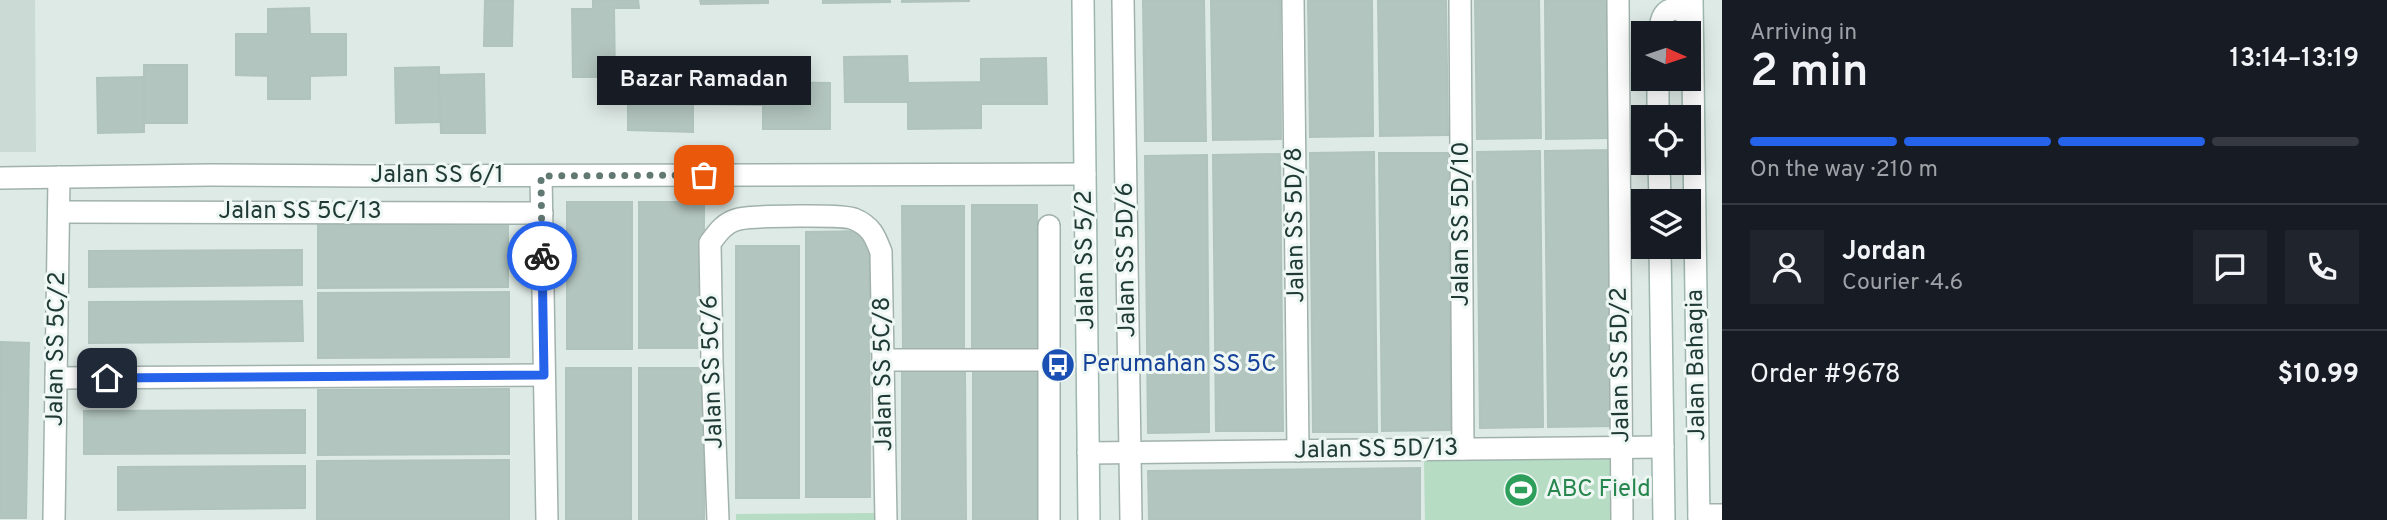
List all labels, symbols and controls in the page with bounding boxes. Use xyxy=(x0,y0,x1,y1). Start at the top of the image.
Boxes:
text: Arriving in xyxy=(1750,19,1857,48)
north arrow xyxy=(1631,21,1701,91)
map controls xyxy=(1631,21,1701,259)
text: 13:14–13:19 xyxy=(2229,43,2359,76)
text: 2 min xyxy=(1750,44,1869,103)
callout: Bazar Ramadan xyxy=(597,56,811,105)
text: Bazar Ramadan xyxy=(620,66,788,95)
button: locate xyxy=(1631,105,1701,175)
street label: Jalan SS 5D/10 xyxy=(1447,141,1477,307)
pin xyxy=(674,145,734,205)
street label: Jalan SS 5D/8 xyxy=(1280,147,1312,303)
icon: bag xyxy=(685,156,723,194)
text: On the way · 210 m xyxy=(1750,156,1938,185)
street label: Jalan SS 6/1 xyxy=(370,161,504,191)
street label: Jalan SS 5D/6 xyxy=(1111,182,1143,338)
button: layers xyxy=(1631,189,1701,259)
street label: Jalan SS 5/2 xyxy=(1070,190,1102,330)
street label: Jalan SS 5C/13 xyxy=(218,197,382,227)
courier xyxy=(507,221,577,291)
button: person xyxy=(1750,230,1824,304)
button: chat xyxy=(2193,230,2267,304)
button: phone xyxy=(2285,230,2359,304)
text: Jordan xyxy=(1842,236,1926,269)
icon: bike xyxy=(523,237,561,275)
text: Courier · 4.6 xyxy=(1842,269,1963,298)
street label: Jalan SS 5C/2 xyxy=(41,271,73,427)
street label: Jalan SS 5D/2 xyxy=(1605,287,1637,443)
street label: Jalan Bahagia xyxy=(1681,289,1713,441)
street label: Jalan SS 5C/6 xyxy=(695,294,731,450)
street label: Jalan SS 5C/8 xyxy=(868,296,900,452)
bus stop icon: Perumahan SS 5C xyxy=(1039,346,1077,384)
pin xyxy=(77,348,137,408)
place label: Perumahan SS 5C xyxy=(1082,350,1277,380)
icon: home xyxy=(88,359,126,397)
text: Order #9678 xyxy=(1750,359,1901,392)
text: $10.99 xyxy=(2278,359,2359,392)
street label: Jalan SS 5D/13 xyxy=(1294,434,1458,466)
sports icon: ABC Field xyxy=(1502,471,1540,509)
place label: ABC Field xyxy=(1546,475,1651,505)

